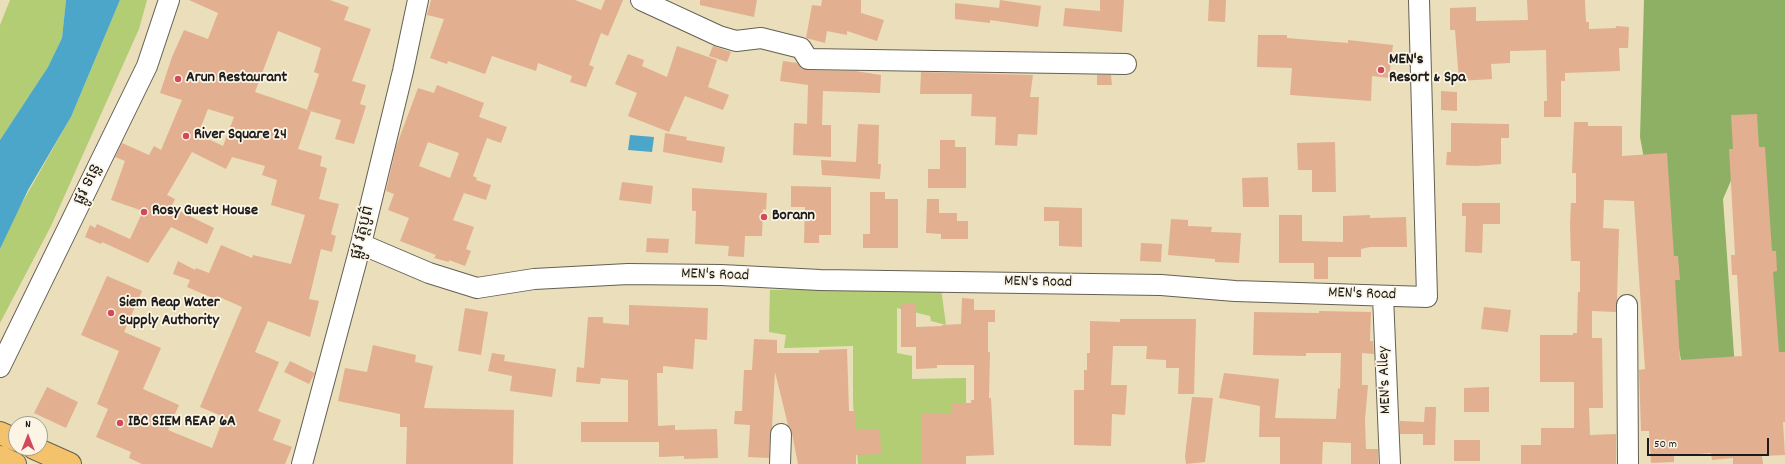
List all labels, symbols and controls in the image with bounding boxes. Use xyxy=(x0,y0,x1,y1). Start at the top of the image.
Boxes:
place label: MEN's Resort & Spa xyxy=(1389,51,1466,89)
marker: MEN's Resort & Spa xyxy=(1376,65,1386,75)
place label: Arun Restaurant xyxy=(186,69,287,89)
marker: Arun Restaurant xyxy=(173,74,183,84)
place label: River Square 24 xyxy=(194,126,287,146)
marker: River Square 24 xyxy=(181,131,191,141)
street label: ផ្លូវ ទន្លេ xyxy=(71,161,107,209)
place label: Rosy Guest House xyxy=(152,202,258,222)
street label: ផ្លូវ វត្តបូព៌ xyxy=(348,204,380,262)
marker: Rosy Guest House xyxy=(139,207,149,217)
place label: Borann xyxy=(772,207,815,227)
marker: Borann xyxy=(759,212,769,222)
street label: MEN's Road xyxy=(681,265,749,287)
street label: MEN's Road xyxy=(1004,273,1072,293)
street label: MEN's Road xyxy=(1328,284,1396,306)
place label: Siem Reap Water Supply Authority xyxy=(119,294,220,332)
marker: Siem Reap Water Supply Authority xyxy=(106,308,116,318)
street label: MEN's Alley xyxy=(1375,346,1397,414)
place label: IBC SIEM REAP 6A xyxy=(128,413,236,433)
north arrow xyxy=(8,416,48,456)
text: N xyxy=(25,417,31,433)
marker: IBC SIEM REAP 6A xyxy=(115,418,125,428)
scale bar xyxy=(1649,430,1771,456)
text: 50 m xyxy=(1654,436,1677,453)

